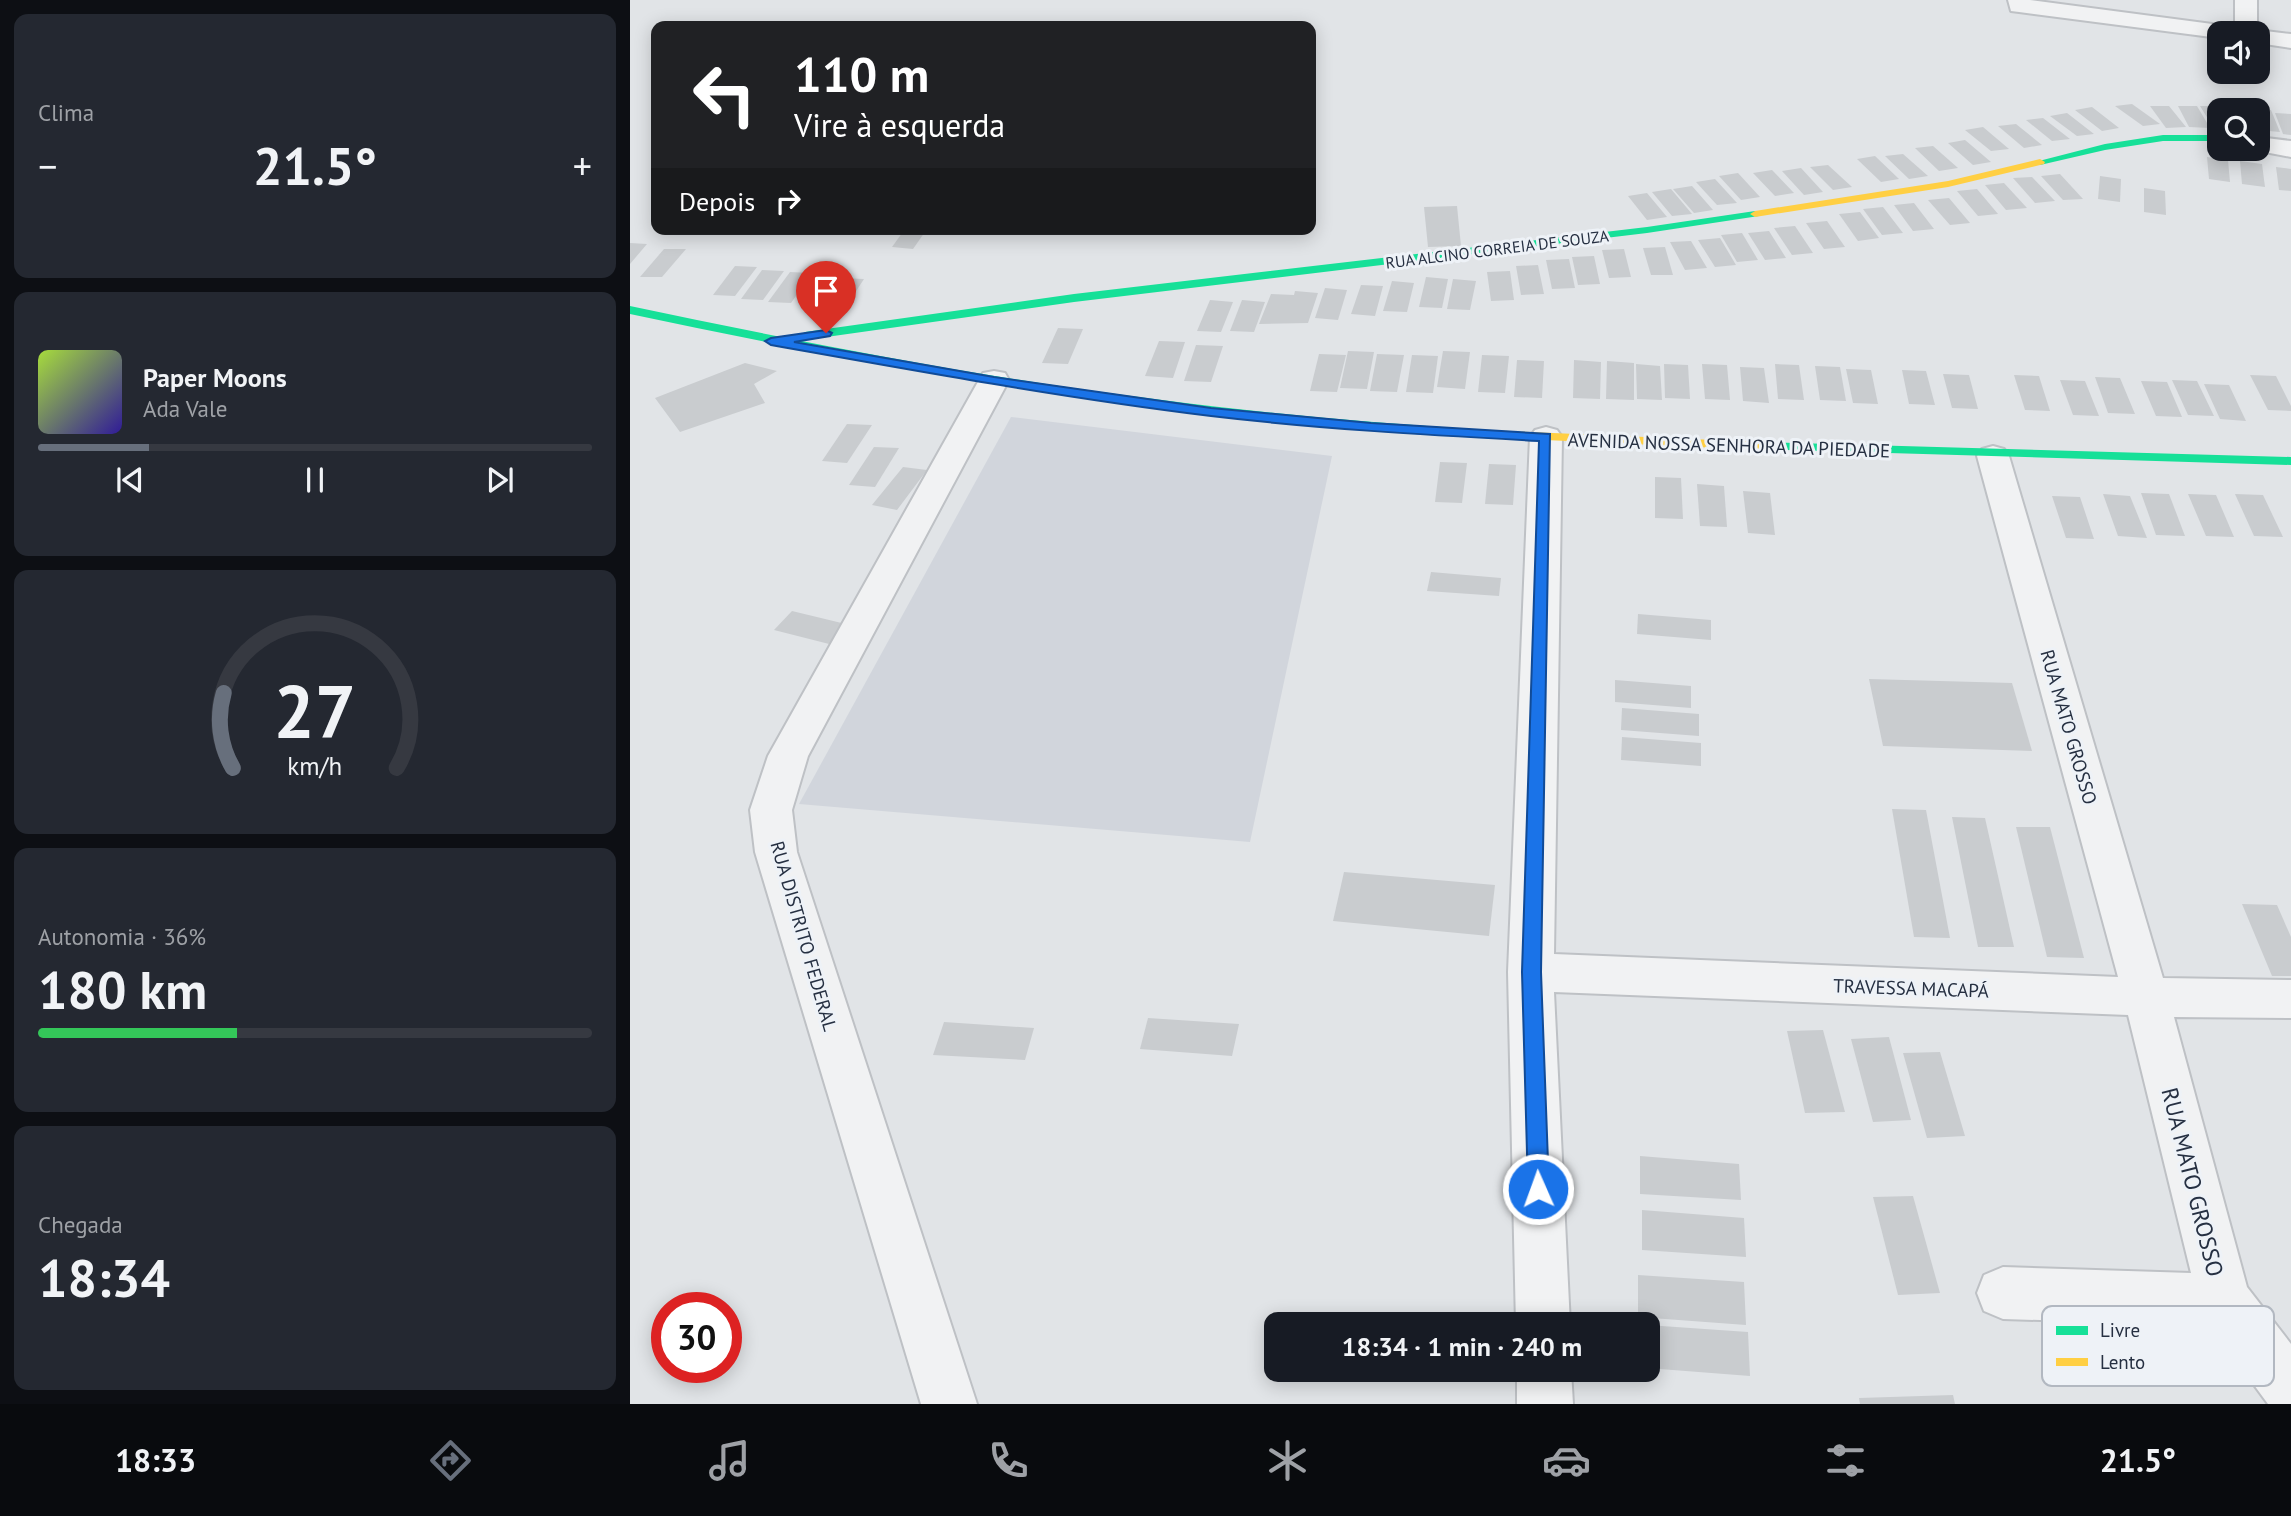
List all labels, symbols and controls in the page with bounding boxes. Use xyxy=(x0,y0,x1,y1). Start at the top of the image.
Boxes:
map controls xyxy=(2207,21,2270,161)
button: sound xyxy=(2207,21,2270,84)
text: 110 m xyxy=(794,42,929,106)
icon: left xyxy=(679,49,770,140)
text: Clima xyxy=(38,98,94,127)
button: search xyxy=(2207,98,2270,161)
text: Vire à esquerda xyxy=(794,104,1005,146)
text: 21.5° xyxy=(253,132,377,199)
text: − xyxy=(38,141,57,190)
text: + xyxy=(573,141,592,190)
icon: right xyxy=(769,182,807,220)
text: Depois xyxy=(679,185,755,218)
street label: RUA ALCINO CORREIA DE SOUZA xyxy=(1384,225,1610,273)
pin xyxy=(796,261,856,333)
icon: arrive xyxy=(807,272,845,310)
text: Paper Moons xyxy=(143,361,287,394)
text: Ada Vale xyxy=(143,394,227,423)
street label: AVENIDA NOSSA SENHORA DA PIEDADE xyxy=(1567,427,1891,463)
icon: previous xyxy=(111,461,149,499)
icon: pause xyxy=(296,461,334,499)
icon: next xyxy=(481,461,519,499)
street label: RUA MATO GROSSO xyxy=(2035,647,2103,807)
text: 27 xyxy=(274,664,356,758)
text: km/h xyxy=(288,750,342,782)
street label: RUA DISTRITO FEDERAL xyxy=(765,838,843,1034)
text: Autonomia · 36% xyxy=(38,922,206,951)
text: 180 km xyxy=(38,956,207,1023)
street label: TRAVESSA MACAPÁ xyxy=(1833,973,1989,1003)
street label: RUA MATO GROSSO xyxy=(2156,1085,2230,1279)
position arrow xyxy=(1501,1152,1575,1226)
text: Chegada xyxy=(38,1210,123,1239)
text: 18:34 xyxy=(38,1244,170,1311)
speed limit sign: 30 xyxy=(651,1292,742,1383)
legend xyxy=(2042,1306,2274,1386)
text: Livre xyxy=(2100,1318,2140,1342)
text: 18:34 · 1 min · 240 m xyxy=(1342,1330,1582,1363)
text: Lento xyxy=(2100,1350,2145,1374)
icon: directions xyxy=(426,1436,475,1485)
icon: music xyxy=(705,1436,754,1485)
icon: phone xyxy=(984,1436,1033,1485)
icon: climate xyxy=(1263,1436,1312,1485)
icon: car xyxy=(1542,1436,1591,1485)
icon: filters xyxy=(1821,1436,1870,1485)
text: 18:33 xyxy=(115,1439,196,1481)
text: 21.5° xyxy=(2100,1439,2176,1481)

